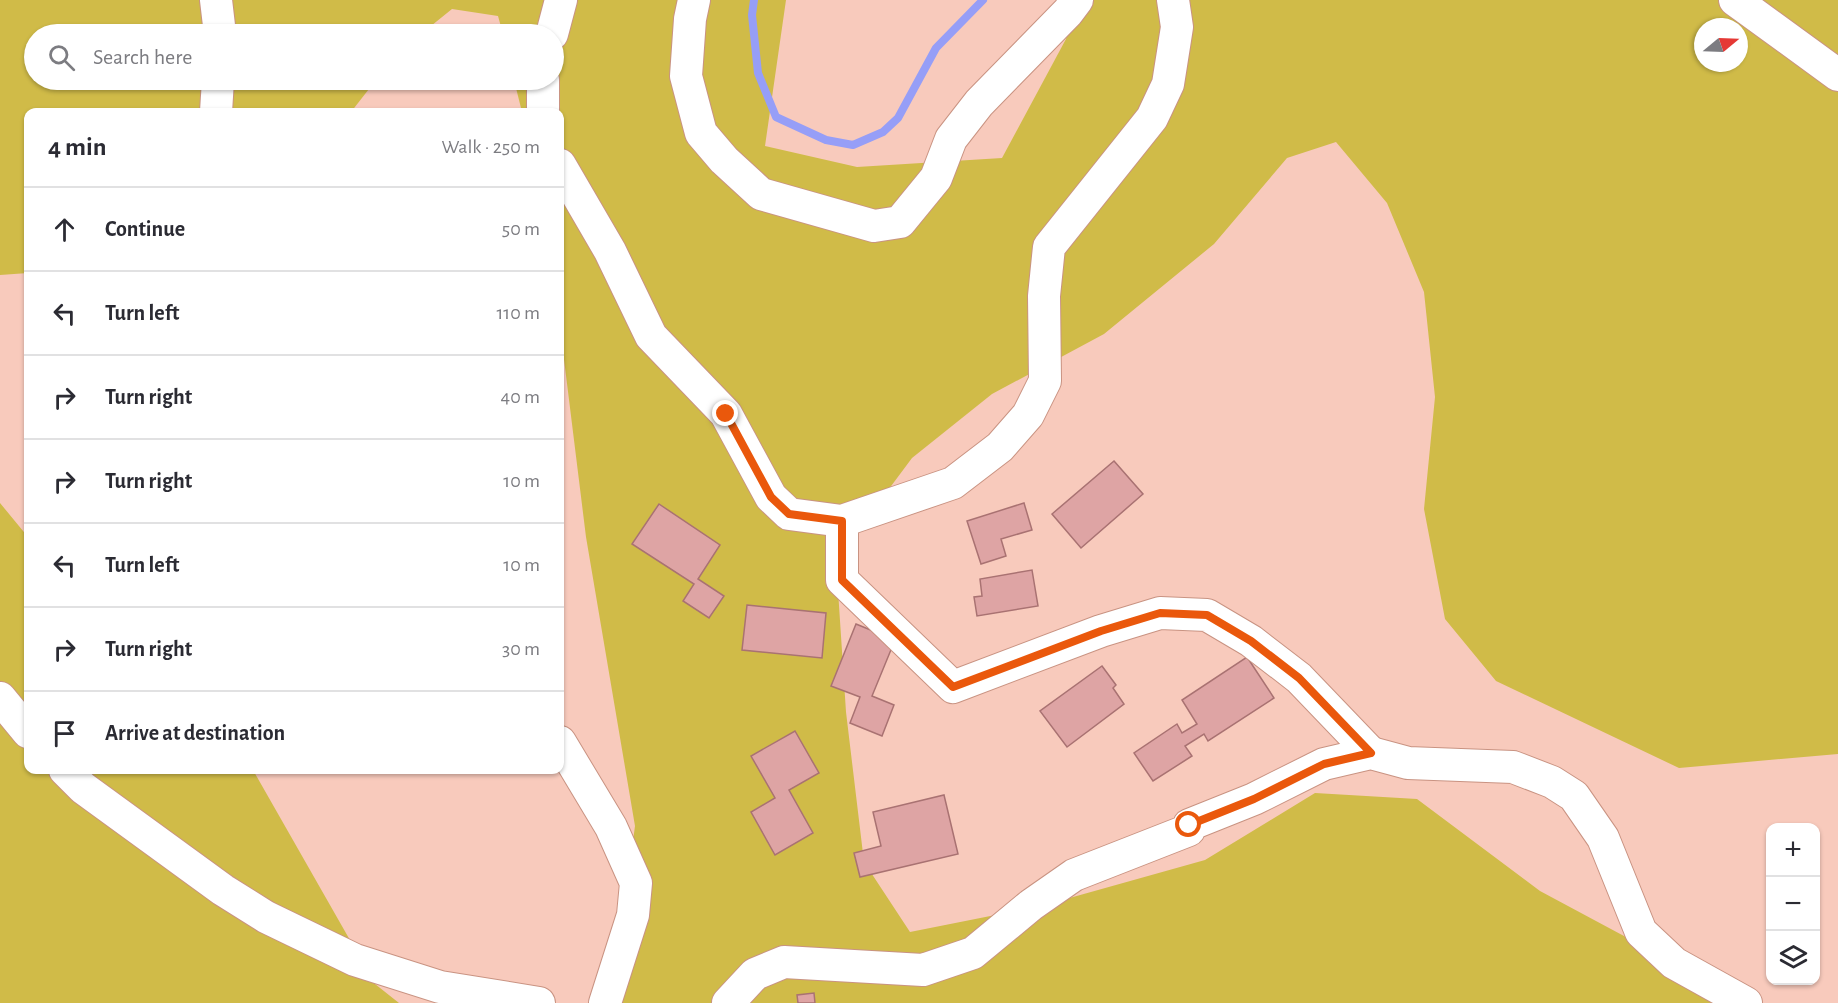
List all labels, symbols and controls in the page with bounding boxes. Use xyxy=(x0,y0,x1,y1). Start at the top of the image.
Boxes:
north arrow xyxy=(1694,18,1748,72)
search box xyxy=(24,24,564,90)
icon: search xyxy=(45,41,78,74)
text: Search here xyxy=(93,46,192,68)
text: 4 min xyxy=(48,134,107,160)
text: Walk · 250 m xyxy=(441,137,540,157)
icon: ahead xyxy=(48,213,81,246)
text: Continue xyxy=(105,218,185,240)
text: 50 m xyxy=(502,219,540,239)
icon: left xyxy=(48,297,81,330)
text: Turn left xyxy=(105,302,179,324)
text: 110 m xyxy=(496,303,540,323)
icon: right xyxy=(48,381,81,414)
text: Turn right xyxy=(105,386,192,408)
text: 40 m xyxy=(501,387,540,407)
route end xyxy=(712,400,738,426)
icon: right xyxy=(48,465,81,498)
text: Turn right xyxy=(105,470,192,492)
text: 10 m xyxy=(503,471,540,491)
icon: left xyxy=(48,549,81,582)
text: Turn left xyxy=(105,554,179,576)
text: 10 m xyxy=(503,555,540,575)
icon: right xyxy=(48,633,81,666)
text: Turn right xyxy=(105,638,192,660)
text: 30 m xyxy=(502,639,540,659)
icon: arrive xyxy=(48,717,81,750)
text: Arrive at destination xyxy=(105,722,285,744)
route start xyxy=(1175,811,1201,837)
map controls xyxy=(1766,823,1820,985)
button: + xyxy=(1766,823,1820,877)
button: − xyxy=(1766,877,1820,931)
button: layers xyxy=(1766,931,1820,985)

